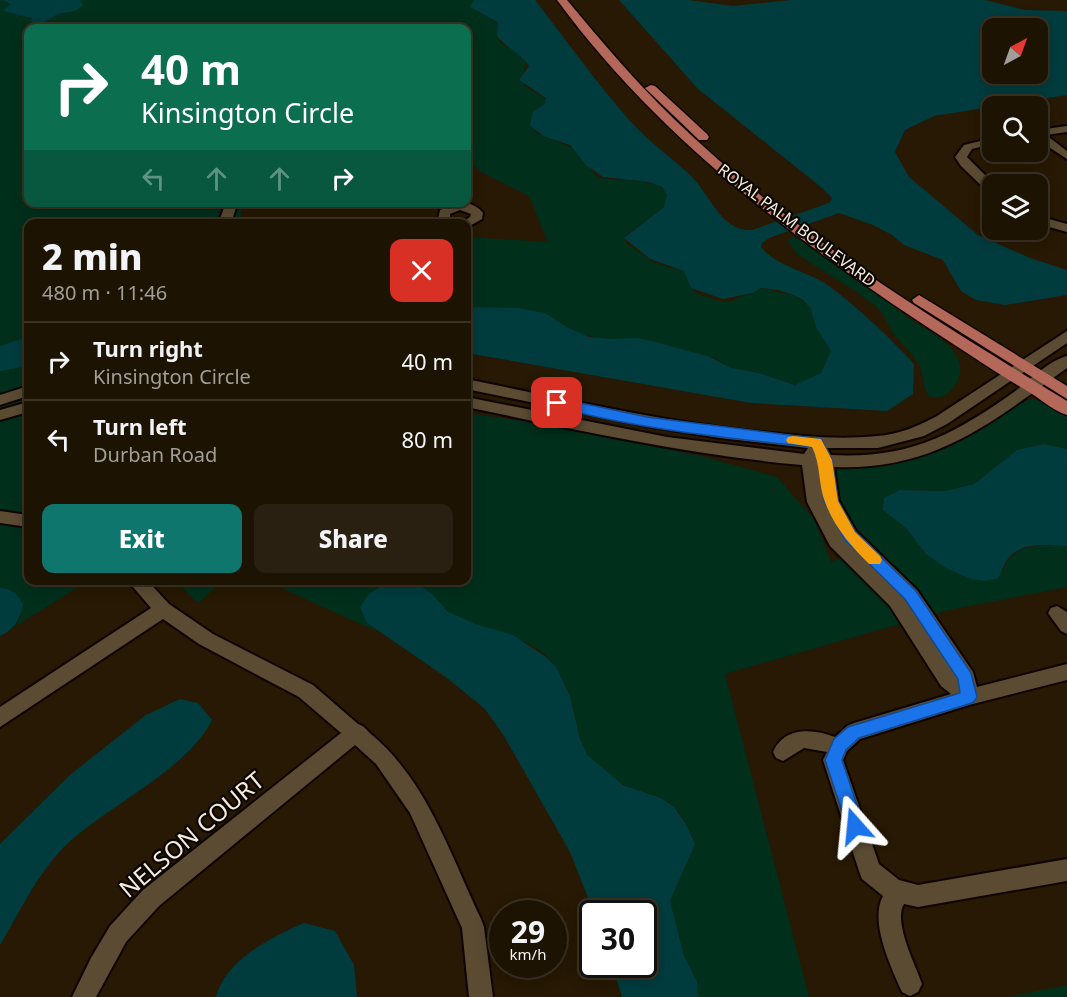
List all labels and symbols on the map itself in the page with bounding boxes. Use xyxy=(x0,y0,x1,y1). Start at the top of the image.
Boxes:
north arrow xyxy=(982,18,1048,84)
street label: ROYAL PALM BOULEVARD xyxy=(714,158,880,292)
pin xyxy=(531,377,582,428)
street label: NELSON COURT xyxy=(112,763,271,904)
position arrow xyxy=(823,794,887,858)
speed limit sign: 30 xyxy=(579,900,657,978)

